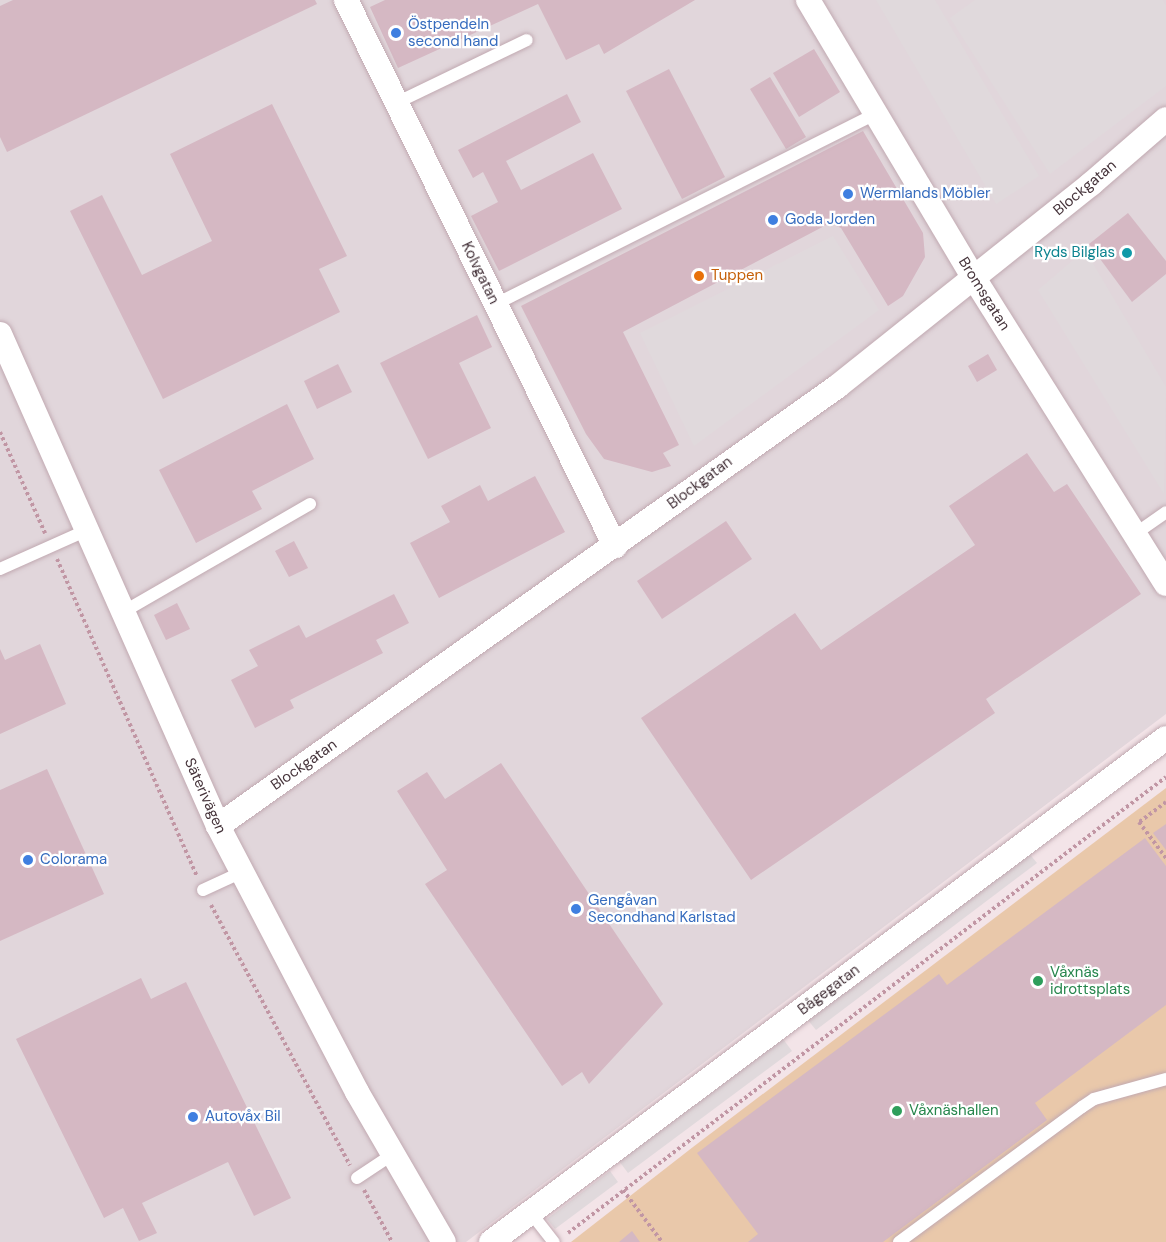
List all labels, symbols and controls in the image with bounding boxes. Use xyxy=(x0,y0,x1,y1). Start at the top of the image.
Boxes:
place label: Östpendeln second hand xyxy=(408,15,498,50)
marker: Östpendeln second hand xyxy=(389,26,403,40)
street label: Blockgatan xyxy=(1050,157,1120,219)
place label: Wermlands Möbler xyxy=(860,185,991,203)
marker: Wermlands Möbler xyxy=(841,187,855,201)
place label: Goda Jorden xyxy=(785,211,875,229)
marker: Goda Jorden xyxy=(766,213,780,227)
street label: Kolvgatan xyxy=(457,239,503,307)
place label: Ryds Bilglas xyxy=(1034,244,1115,262)
marker: Ryds Bilglas xyxy=(1120,246,1134,260)
street label: Bromsgatan xyxy=(954,254,1014,334)
place label: Tuppen xyxy=(711,267,763,285)
marker: Tuppen xyxy=(692,269,706,283)
street label: Blockgatan xyxy=(664,453,736,513)
street label: Blockgatan xyxy=(268,736,340,794)
street label: Säterivägen xyxy=(180,755,230,837)
place label: Colorama xyxy=(40,851,107,869)
marker: Colorama xyxy=(21,853,35,867)
place label: Gengåvan Secondhand Karlstad xyxy=(588,891,736,926)
marker: Gengåvan Secondhand Karlstad xyxy=(569,902,583,916)
street label: Bågegatan xyxy=(795,961,863,1019)
place label: Våxnäs idrottsplats xyxy=(1050,963,1130,998)
marker: Våxnäs idrottsplats xyxy=(1031,974,1045,988)
place label: Våxnäshallen xyxy=(909,1102,999,1120)
marker: Våxnäshallen xyxy=(890,1104,904,1118)
place label: Autovåx Bil xyxy=(205,1108,281,1126)
marker: Autovåx Bil xyxy=(186,1110,200,1124)

